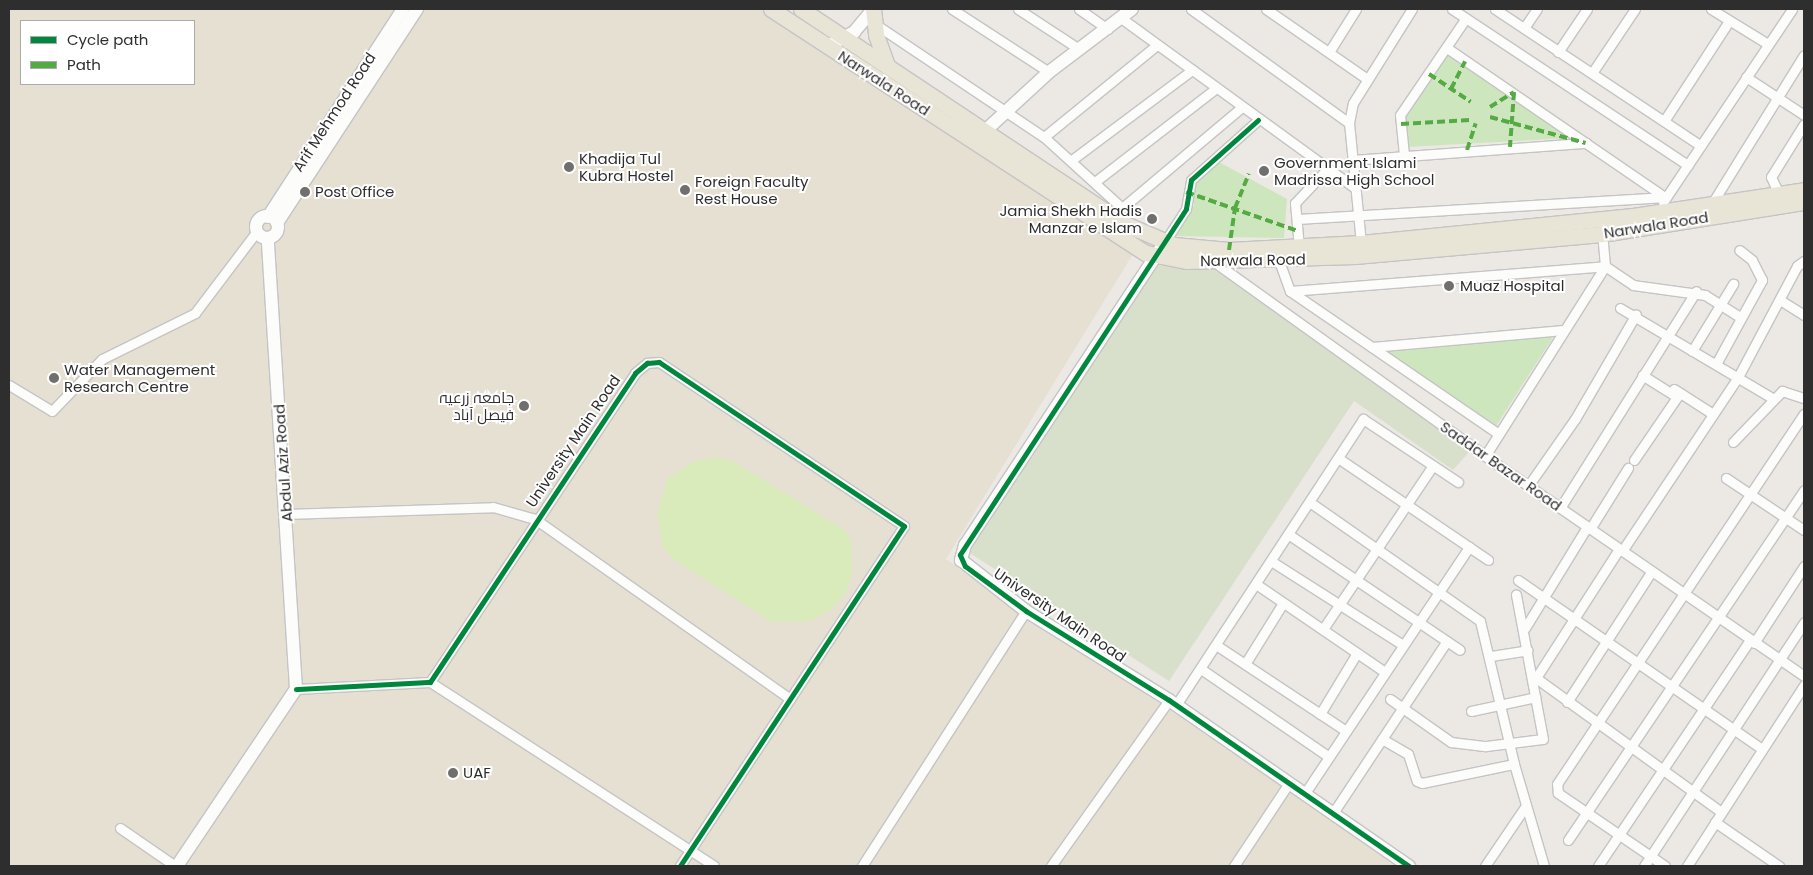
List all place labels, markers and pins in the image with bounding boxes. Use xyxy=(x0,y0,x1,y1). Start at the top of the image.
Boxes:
place label: Khadija Tul Kubra Hostel xyxy=(579,149,674,184)
place label: Government Islami Madrissa High School xyxy=(1274,153,1434,188)
marker: Khadija Tul Kubra Hostel xyxy=(563,161,575,173)
marker: Government Islami Madrissa High School xyxy=(1258,165,1270,177)
place label: Foreign Faculty Rest House xyxy=(695,172,808,207)
place label: Post Office xyxy=(315,183,394,201)
marker: Foreign Faculty Rest House xyxy=(679,184,691,196)
marker: Post Office xyxy=(299,186,311,198)
place label: Jamia Shekh Hadis Manzar e Islam xyxy=(999,201,1142,236)
marker: Jamia Shekh Hadis Manzar e Islam xyxy=(1146,213,1158,225)
place label: Muaz Hospital xyxy=(1460,277,1564,295)
marker: Muaz Hospital xyxy=(1442,279,1456,293)
place label: Water Management Research Centre xyxy=(64,360,215,395)
marker: Water Management Research Centre xyxy=(48,372,60,384)
place label: جامعہ زرعیہ فیصل آباد xyxy=(440,388,514,423)
marker: جامعہ زرعیہ فیصل آباد xyxy=(518,400,530,412)
place label: UAF xyxy=(463,764,491,782)
marker: UAF xyxy=(447,767,459,779)

